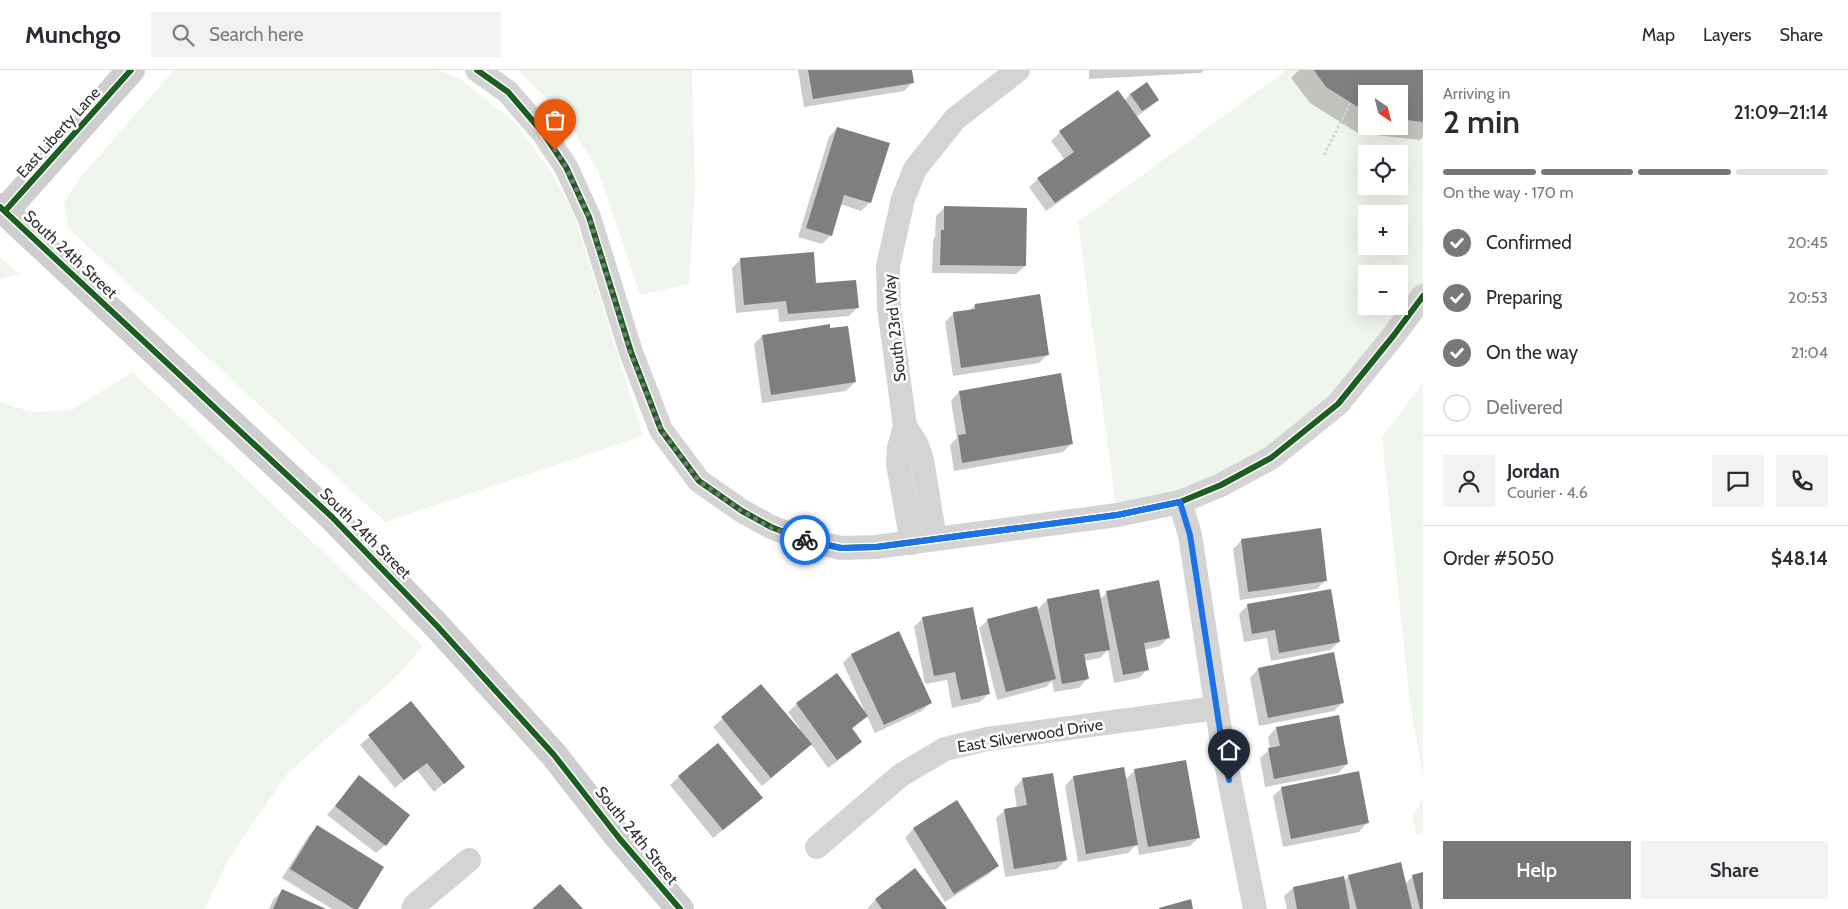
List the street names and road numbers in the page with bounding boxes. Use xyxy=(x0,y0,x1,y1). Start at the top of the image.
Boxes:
street label: East Liberty Lane xyxy=(13,83,104,182)
street label: South 24th Street xyxy=(20,206,122,303)
street label: South 23rd Way xyxy=(879,273,910,383)
street label: South 24th Street xyxy=(316,484,415,583)
street label: East Silverwood Drive xyxy=(956,715,1104,756)
street label: South 24th Street xyxy=(591,782,682,889)

